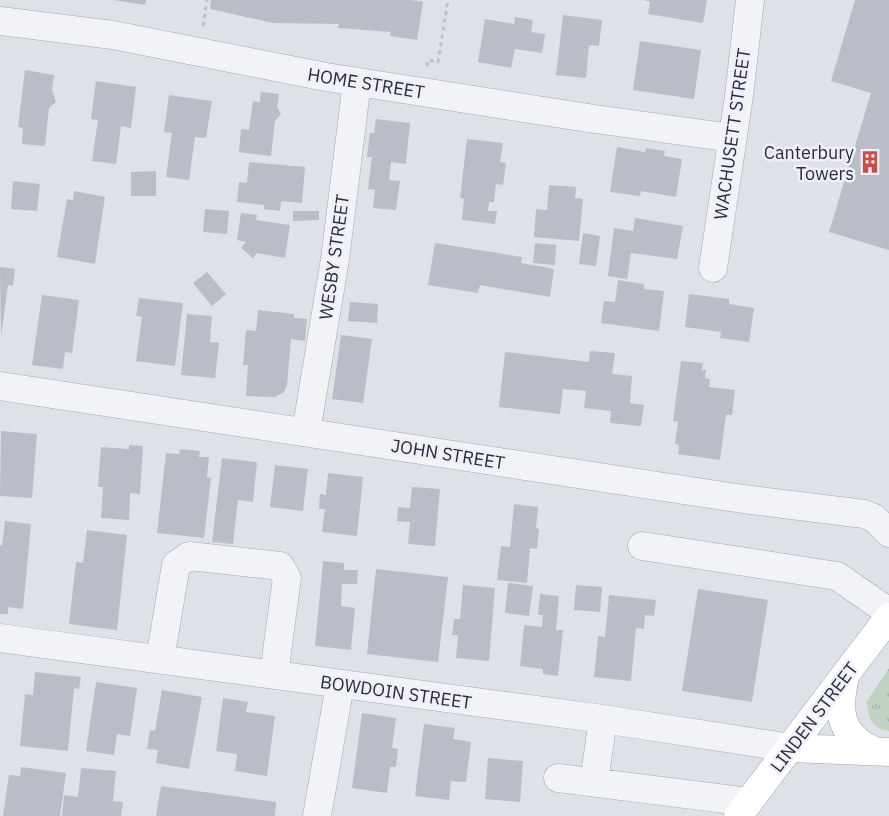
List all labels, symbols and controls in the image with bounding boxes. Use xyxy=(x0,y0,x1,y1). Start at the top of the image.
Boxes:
street label: WACHUSETT STREET xyxy=(709,47,755,221)
street label: HOME STREET xyxy=(306,62,426,104)
place label: Canterbury Towers xyxy=(764,141,854,185)
building icon: Canterbury Towers xyxy=(857,149,883,175)
street label: WESBY STREET xyxy=(314,193,354,321)
street label: JOHN STREET xyxy=(389,434,507,474)
street label: LINDEN STREET xyxy=(765,657,863,777)
street label: BOWDOIN STREET xyxy=(319,670,473,714)

